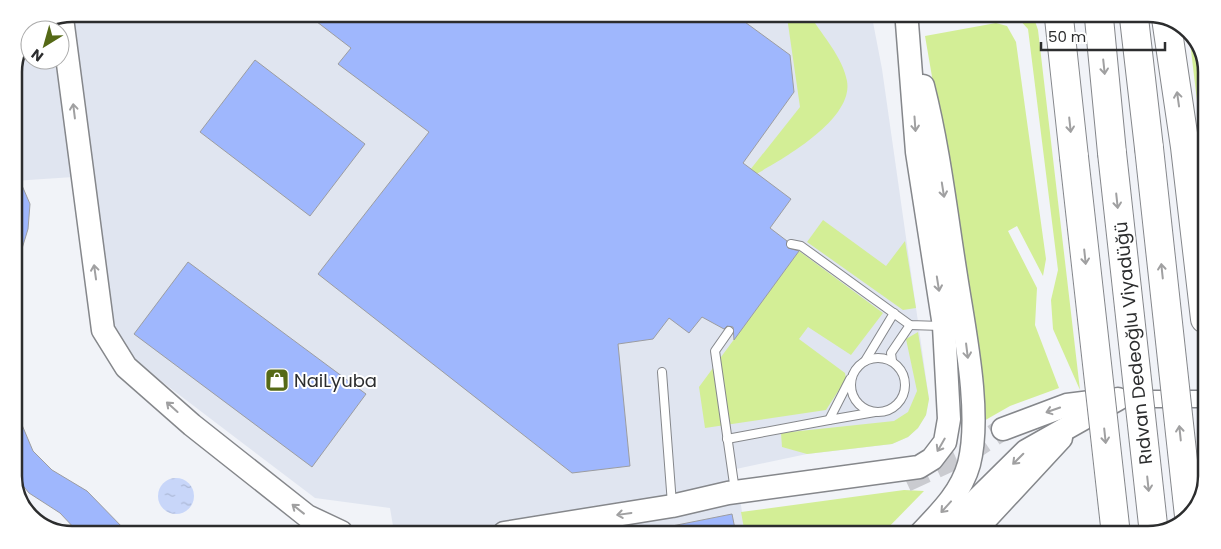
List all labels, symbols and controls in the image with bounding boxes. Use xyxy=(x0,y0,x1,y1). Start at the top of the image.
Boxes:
north arrow xyxy=(20,20,70,70)
scale bar xyxy=(1041,20,1165,52)
text: 50 m xyxy=(1048,26,1086,47)
text: N xyxy=(27,44,47,67)
one-way arrow xyxy=(1099,58,1109,74)
one-way arrow xyxy=(1173,91,1183,107)
one-way arrow xyxy=(69,104,79,120)
one-way arrow xyxy=(910,115,920,131)
one-way arrow xyxy=(1065,117,1075,133)
one-way arrow xyxy=(938,182,948,198)
one-way arrow xyxy=(1113,193,1122,209)
street label: Rıdvan Dedeoğlu Viyadüğü xyxy=(1108,220,1158,466)
one-way arrow xyxy=(1080,249,1090,265)
one-way arrow xyxy=(1157,263,1167,279)
one-way arrow xyxy=(90,265,100,281)
one-way arrow xyxy=(933,276,943,292)
one-way arrow xyxy=(962,342,972,358)
shop icon: NaiLyuba xyxy=(264,367,290,393)
place label: NaiLyuba xyxy=(294,368,377,393)
one-way arrow xyxy=(165,401,178,413)
one-way arrow xyxy=(1046,406,1061,415)
one-way arrow xyxy=(1175,425,1184,441)
one-way arrow xyxy=(1100,428,1110,444)
one-way arrow xyxy=(936,437,946,451)
one-way arrow xyxy=(1012,452,1024,464)
one-way arrow xyxy=(1144,476,1153,492)
one-way arrow xyxy=(941,500,952,513)
one-way arrow xyxy=(292,504,305,515)
one-way arrow xyxy=(616,509,632,519)

